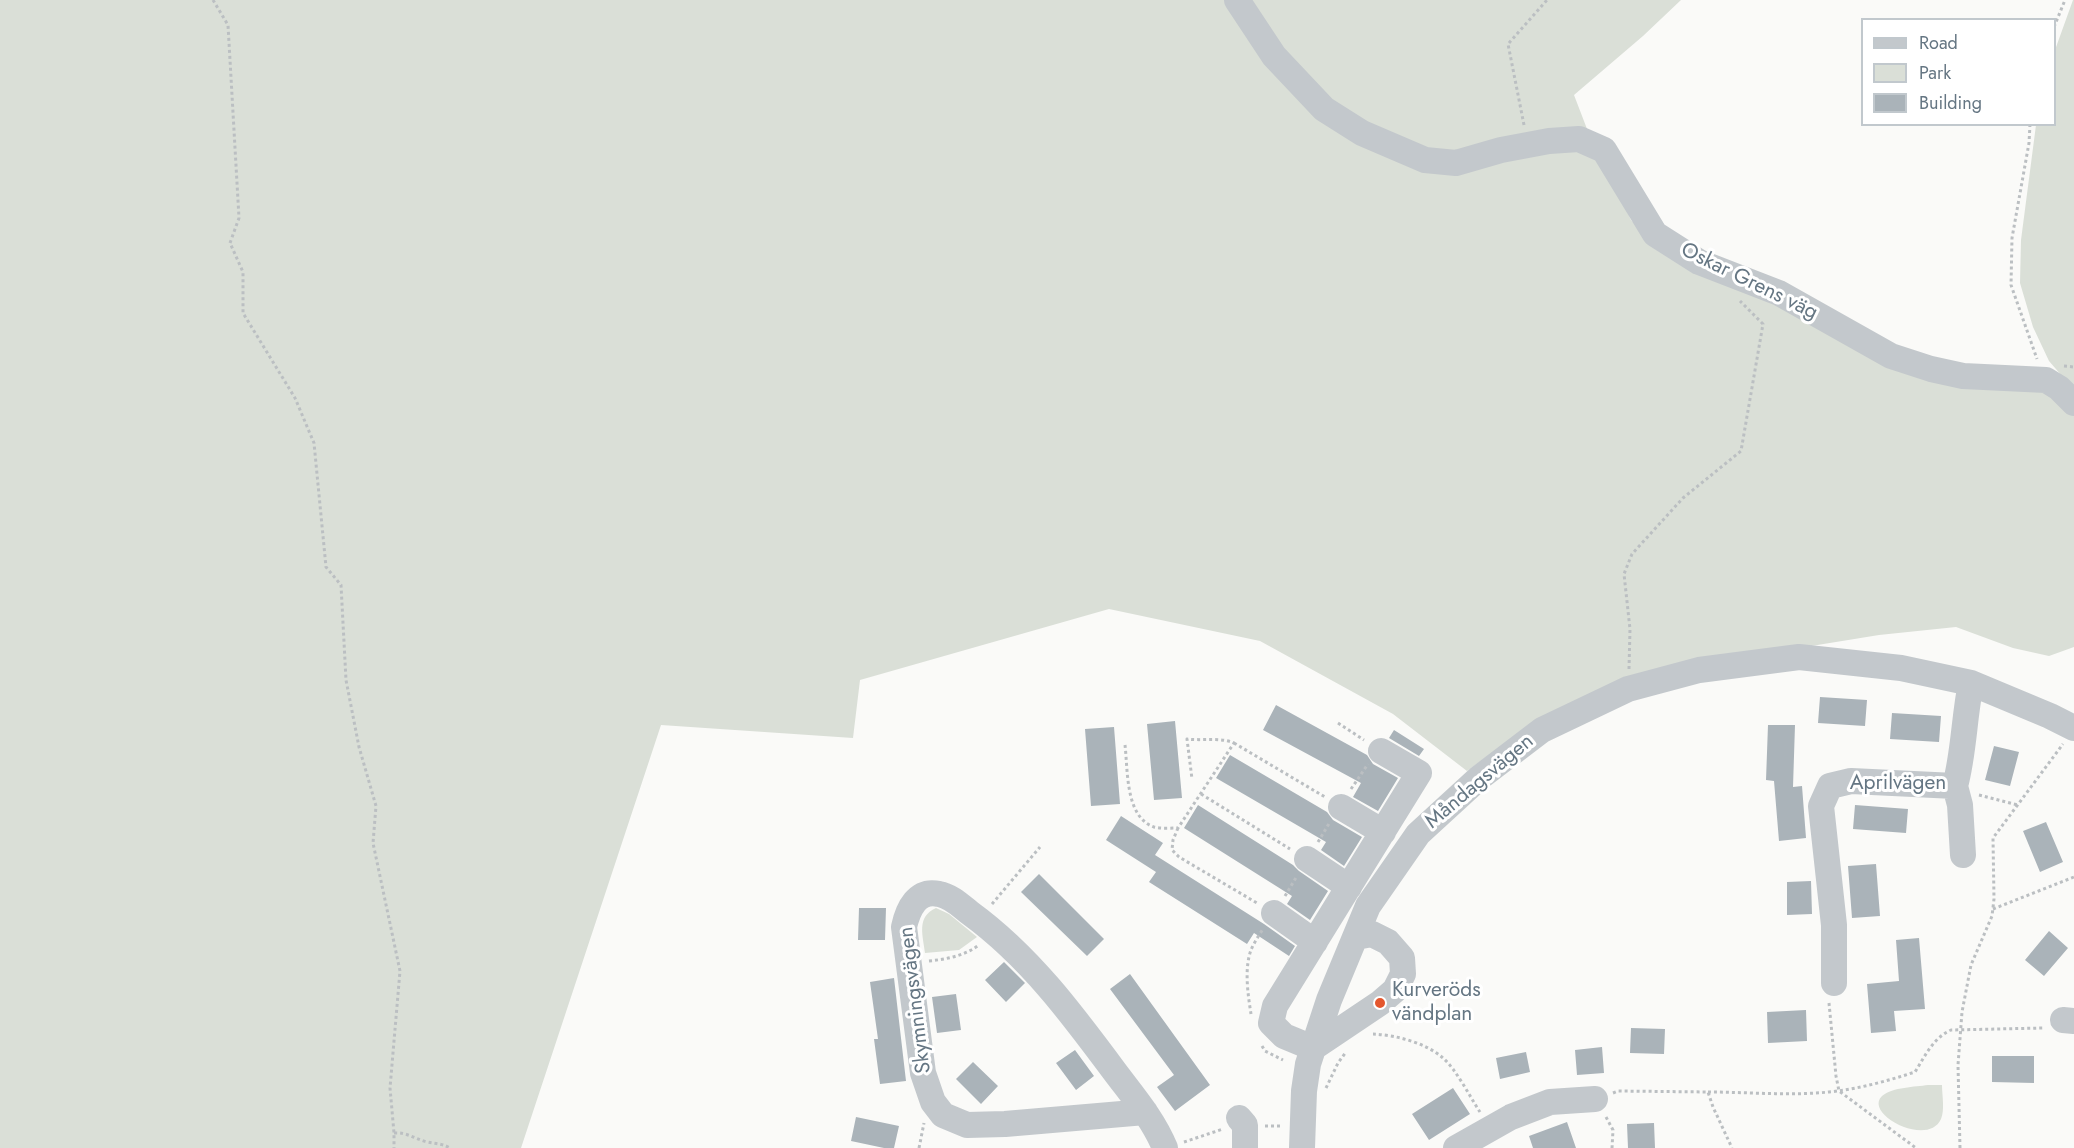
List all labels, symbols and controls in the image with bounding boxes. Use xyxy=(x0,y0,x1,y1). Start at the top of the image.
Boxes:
legend xyxy=(1861,18,2056,126)
text: Road xyxy=(1919,30,1958,56)
text: Park xyxy=(1919,60,1951,86)
text: Building xyxy=(1919,90,1982,116)
street label: Oskar Grens väg xyxy=(1676,238,1822,326)
street label: Måndagsvägen xyxy=(1421,729,1539,835)
street label: Aprilvägen xyxy=(1850,771,1946,797)
street label: Skymningsvägen xyxy=(894,925,938,1075)
place label: Kurveröds vändplan xyxy=(1392,978,1481,1028)
marker: Kurveröds vändplan xyxy=(1373,996,1387,1010)

